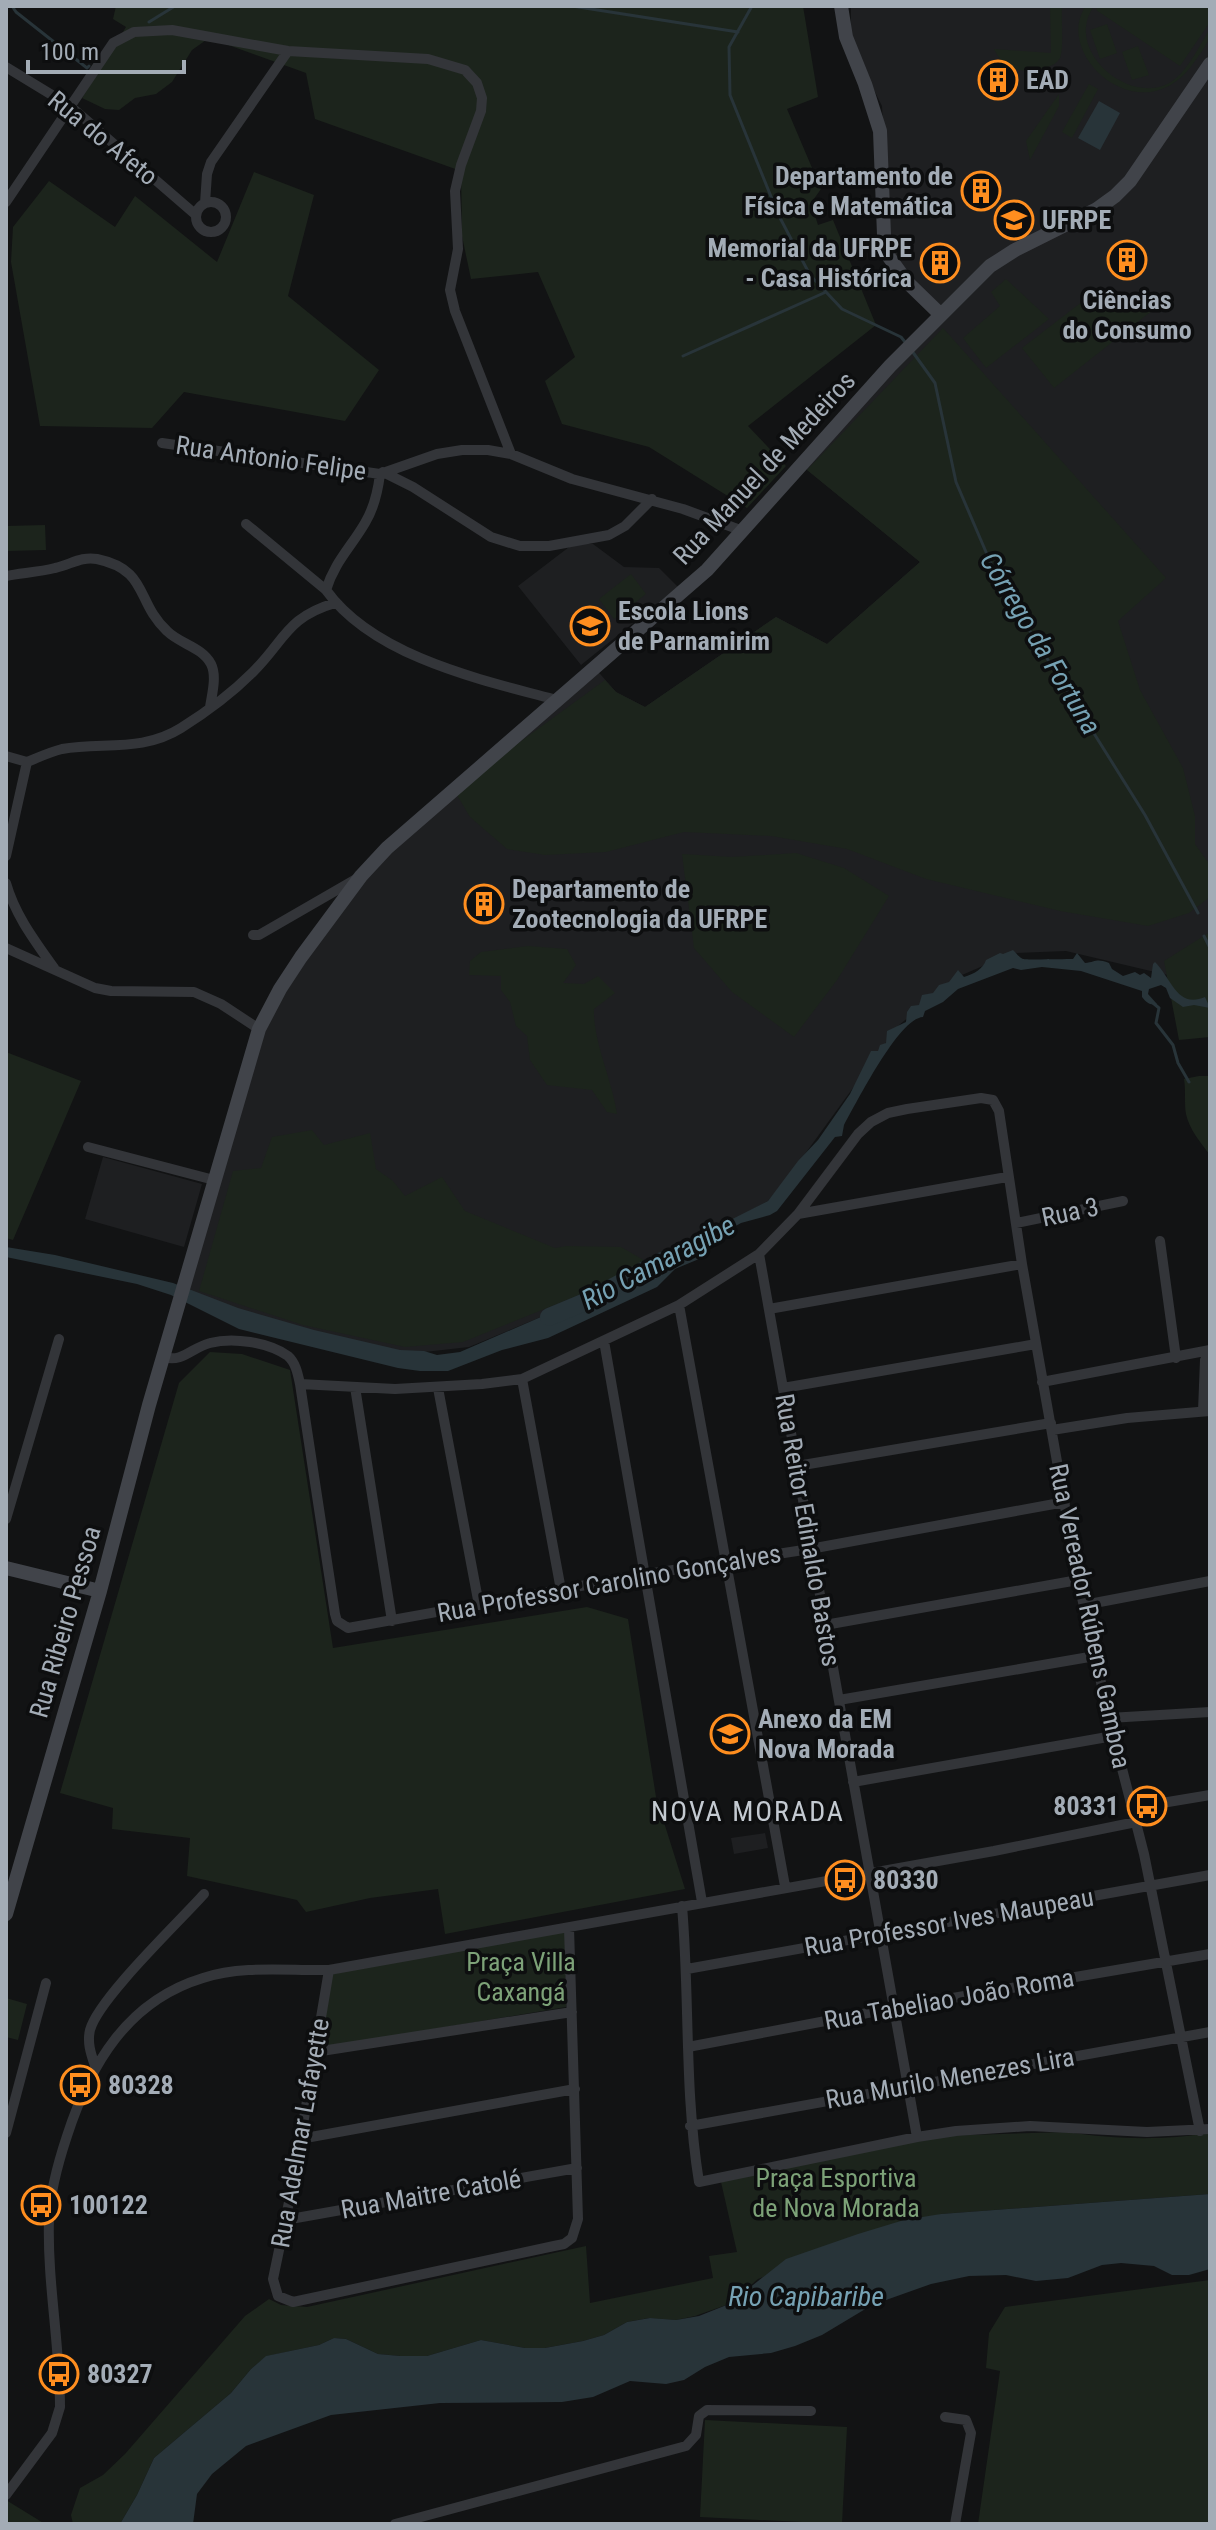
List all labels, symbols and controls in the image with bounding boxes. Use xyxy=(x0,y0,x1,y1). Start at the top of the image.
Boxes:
scale bar xyxy=(28,24,184,74)
text: 100 m xyxy=(40,38,99,66)
building icon: EAD xyxy=(977,59,1019,101)
place label: EAD xyxy=(1026,65,1069,95)
street label: Rua do Afeto xyxy=(42,85,164,191)
place label: Departamento de Física e Matemática xyxy=(744,161,953,221)
building icon: Departamento de Física e Matemática xyxy=(960,170,1002,212)
school or university icon: UFRPE xyxy=(993,199,1035,241)
place label: UFRPE xyxy=(1042,205,1111,235)
place label: Memorial da UFRPE - Casa Histórica xyxy=(707,233,912,293)
building icon: Ciências do Consumo xyxy=(1106,239,1148,281)
building icon: Memorial da UFRPE - Casa Histórica xyxy=(919,242,961,284)
place label: Ciências do Consumo xyxy=(1062,285,1192,345)
street label: Rua Manuel de Medeiros xyxy=(667,365,861,571)
street label: Rua Antonio Felipe xyxy=(174,430,368,486)
water label: Córrego da Fortuna xyxy=(973,546,1108,740)
place label: Escola Lions de Parnamirim xyxy=(618,596,770,656)
school or university icon: Escola Lions de Parnamirim xyxy=(569,605,611,647)
place label: Departamento de Zootecnologia da UFRPE xyxy=(512,874,767,934)
building icon: Departamento de Zootecnologia da UFRPE xyxy=(463,883,505,925)
street label: Rua 3 xyxy=(1039,1191,1101,1233)
water label: Rio Camaragibe xyxy=(576,1208,741,1317)
street label: Rua Reitor Edinaldo Bastos xyxy=(769,1391,847,1669)
street label: Rua Vereador Rúbens Gamboa xyxy=(1043,1461,1137,1771)
street label: Rua Ribeiro Pessoa xyxy=(23,1523,107,1721)
street label: Rua Professor Carolino Gonçalves xyxy=(435,1538,783,1628)
place label: Anexo da EM Nova Morada xyxy=(758,1704,895,1764)
school or university icon: Anexo da EM Nova Morada xyxy=(709,1713,751,1755)
bus stop icon: 80331 xyxy=(1126,1785,1168,1827)
place label: 80331 xyxy=(1053,1791,1119,1821)
district label: NOVA MORADA xyxy=(651,1795,845,1828)
bus stop icon: 80330 xyxy=(824,1859,866,1901)
place label: 80330 xyxy=(873,1865,939,1895)
street label: Rua Professor Ives Maupeau xyxy=(802,1882,1096,1962)
park label: Praça Villa Caxangá xyxy=(466,1947,576,2007)
street label: Rua Tabeliao João Roma xyxy=(822,1962,1076,2036)
street label: Rua Adelmar Lafayette xyxy=(265,2016,335,2250)
street label: Rua Murilo Menezes Lira xyxy=(823,2041,1077,2115)
bus stop icon: 80328 xyxy=(59,2064,101,2106)
place label: 80328 xyxy=(108,2070,174,2100)
street label: Rua Maitre Catolé xyxy=(339,2163,523,2225)
park label: Praça Esportiva de Nova Morada xyxy=(752,2163,920,2223)
bus stop icon: 100122 xyxy=(20,2184,62,2226)
place label: 100122 xyxy=(69,2190,148,2220)
water label: Rio Capibaribe xyxy=(728,2280,884,2313)
bus stop icon: 80327 xyxy=(38,2353,80,2395)
place label: 80327 xyxy=(87,2359,153,2389)

